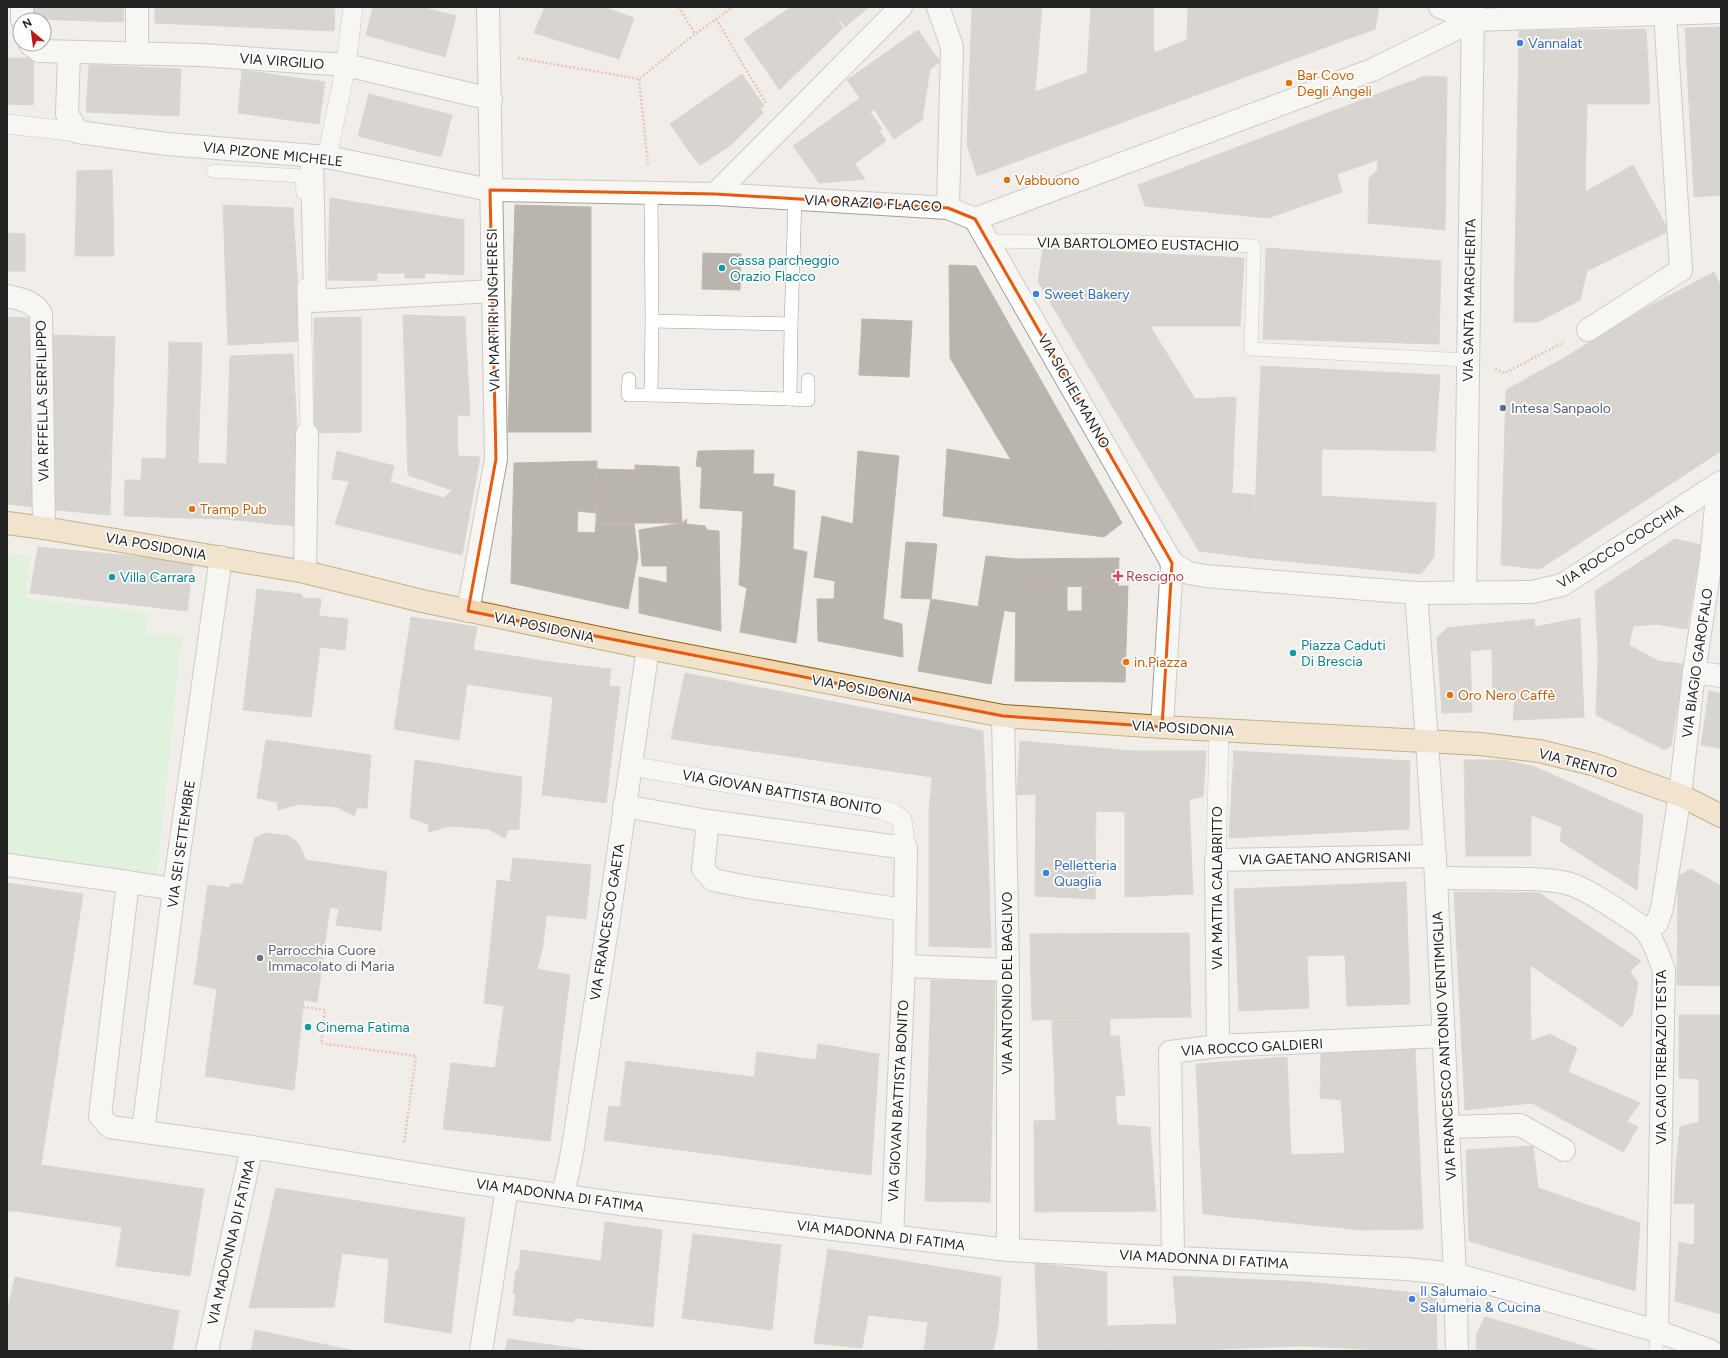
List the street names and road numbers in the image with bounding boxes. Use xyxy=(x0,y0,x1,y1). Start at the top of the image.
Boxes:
street label: VIA VIRGILIO xyxy=(239,50,325,73)
street label: VIA PIZONE MICHELE xyxy=(202,139,344,170)
street label: VIA ORAZIO FLACCO xyxy=(804,191,942,216)
street label: VIA SANTA MARGHERITA xyxy=(1460,218,1479,382)
street label: VIA MARTIRI UNGHERESI xyxy=(484,228,503,392)
street label: VIA BARTOLOMEO EUSTACHIO xyxy=(1037,234,1239,255)
street label: VIA RFFELLA SERFILIPPO xyxy=(33,320,52,482)
street label: VIA SICHELMANNO xyxy=(1034,331,1113,451)
street label: VIA ROCCO COCCHIA xyxy=(1554,500,1687,592)
street label: VIA POSIDONIA xyxy=(104,529,208,564)
street label: VIA BIAGIO GAROFALO xyxy=(1679,587,1716,739)
street label: VIA POSIDONIA xyxy=(492,609,596,647)
street label: VIA POSIDONIA xyxy=(810,671,914,708)
street label: VIA POSIDONIA xyxy=(1131,717,1235,740)
street label: VIA TRENTO xyxy=(1537,745,1619,782)
street label: VIA GIOVAN BATTISTA BONITO xyxy=(681,767,883,818)
street label: VIA SEI SETTEMBRE xyxy=(164,779,199,909)
street label: VIA MATTIA CALABRITTO xyxy=(1209,806,1226,970)
street label: VIA FRANCESCO GAETA xyxy=(587,842,628,1002)
street label: VIA GAETANO ANGRISANI xyxy=(1239,848,1411,869)
street label: VIA ANTONIO DEL BAGLIVO xyxy=(999,891,1016,1074)
street label: VIA FRANCESCO ANTONIO VENTIMIGLIA xyxy=(1429,910,1460,1181)
street label: VIA CAIO TREBAZIO TESTA xyxy=(1653,969,1670,1144)
street label: VIA GIOVAN BATTISTA BONITO xyxy=(885,999,912,1202)
street label: VIA ROCCO GALDIERI xyxy=(1181,1035,1323,1060)
street label: VIA MADONNA DI FATIMA xyxy=(204,1157,259,1327)
street label: VIA MADONNA DI FATIMA xyxy=(475,1175,646,1216)
street label: VIA MADONNA DI FATIMA xyxy=(796,1217,967,1254)
street label: VIA MADONNA DI FATIMA xyxy=(1119,1247,1290,1272)

